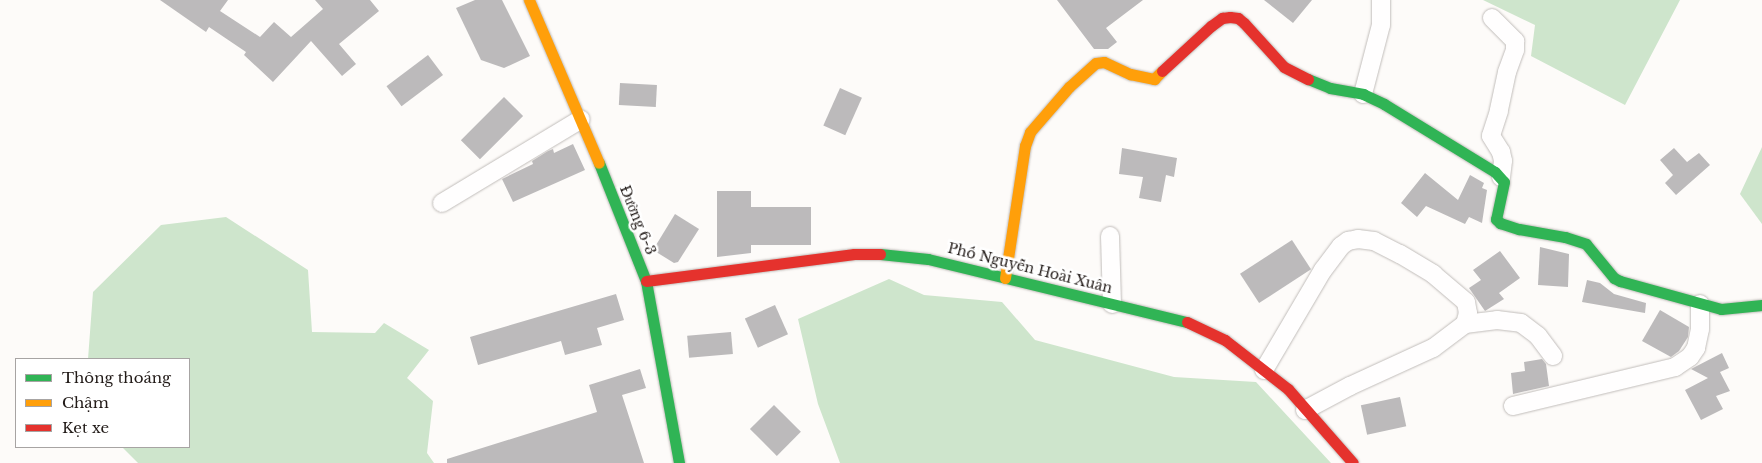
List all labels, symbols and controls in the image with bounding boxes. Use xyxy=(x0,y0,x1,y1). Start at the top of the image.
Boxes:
street label: Đường 6-3 xyxy=(616,183,660,257)
street label: Phố Nguyễn Hoài Xuân xyxy=(946,239,1114,297)
legend xyxy=(15,358,190,448)
text: Thông thoáng xyxy=(62,368,171,387)
text: Chậm xyxy=(62,393,109,412)
text: Kẹt xe xyxy=(62,418,109,437)

